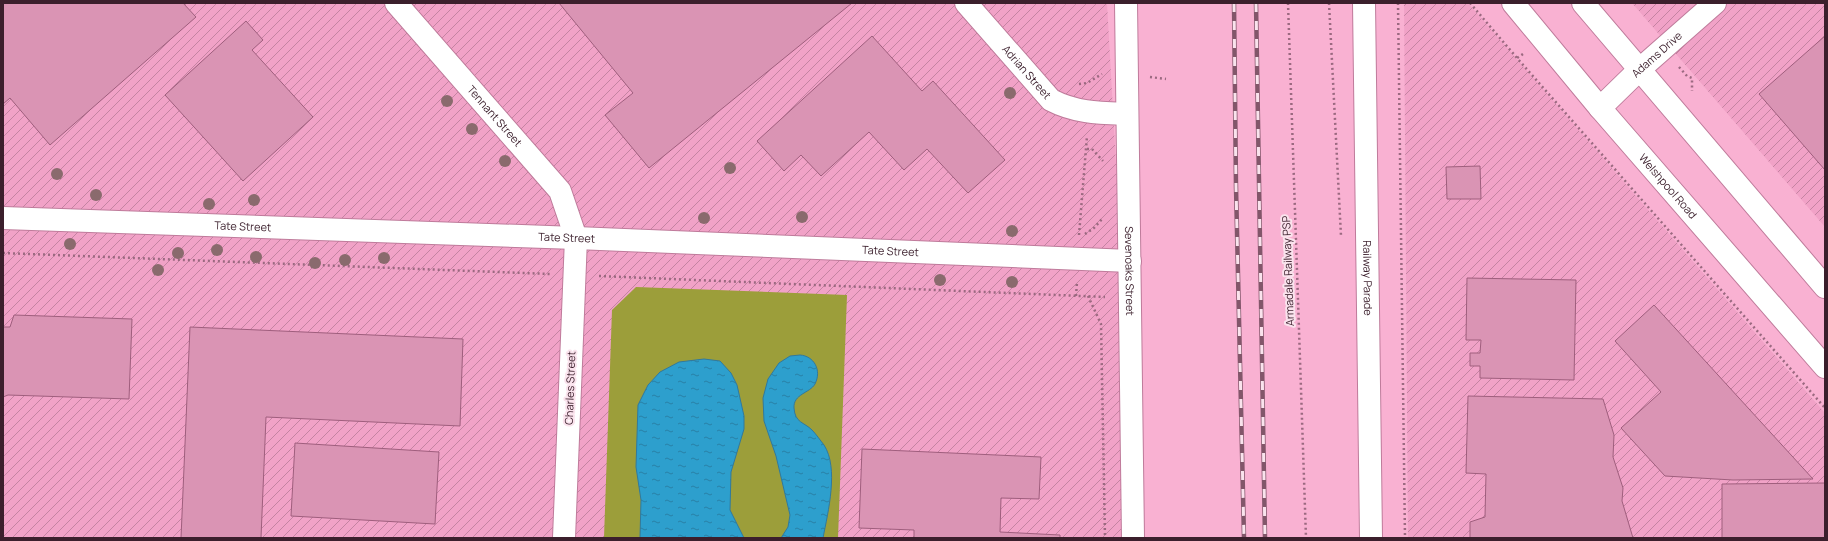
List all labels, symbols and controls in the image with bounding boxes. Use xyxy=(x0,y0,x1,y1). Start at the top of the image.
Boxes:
street label: Adams Drive xyxy=(1628,27,1685,80)
street label: Adrian Street xyxy=(999,42,1055,102)
street label: Tennant Street xyxy=(464,82,526,150)
street label: Welshpool Road xyxy=(1636,150,1701,222)
street label: Armadale Railway PSP xyxy=(1278,215,1297,326)
street label: Tate Street xyxy=(214,217,272,234)
street label: Sevenoaks Street xyxy=(1122,226,1138,316)
street label: Tate Street xyxy=(538,229,596,246)
street label: Railway Parade xyxy=(1360,240,1376,316)
street label: Tate Street xyxy=(862,242,919,259)
street label: Charles Street xyxy=(561,351,578,425)

